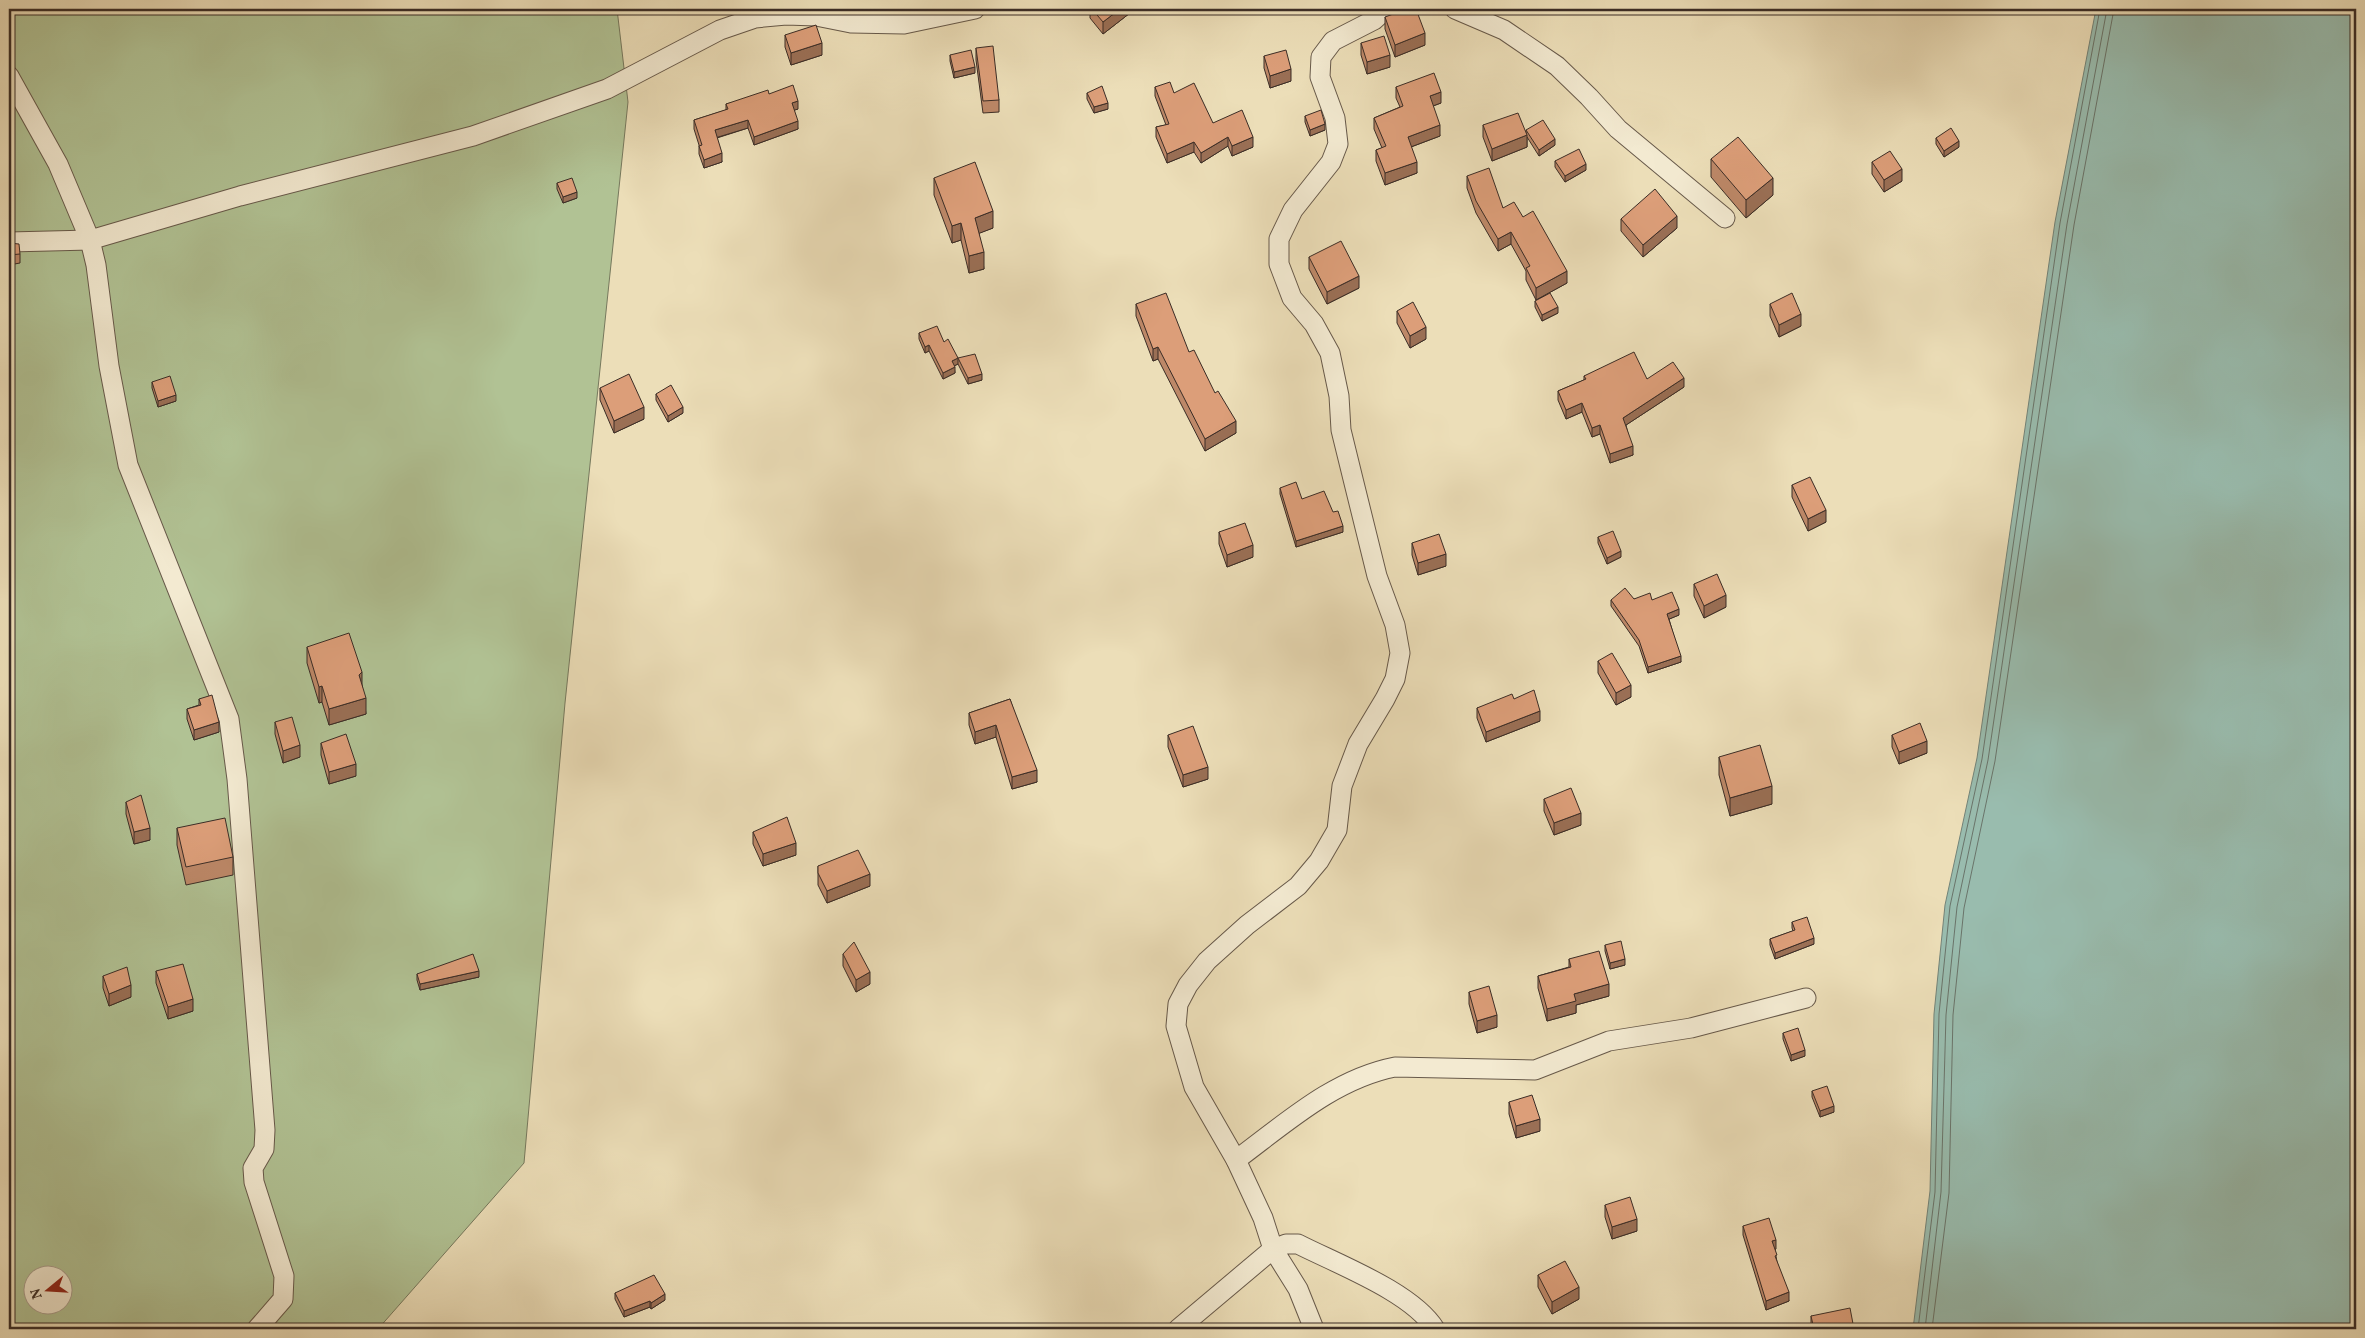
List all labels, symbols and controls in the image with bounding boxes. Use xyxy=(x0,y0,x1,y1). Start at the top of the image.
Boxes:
north arrow xyxy=(22,1266,72,1316)
text: N xyxy=(26,1286,48,1301)

